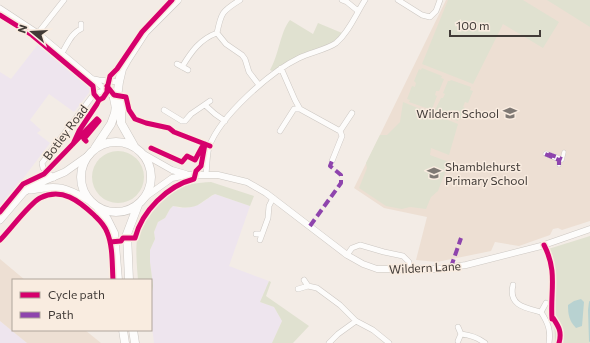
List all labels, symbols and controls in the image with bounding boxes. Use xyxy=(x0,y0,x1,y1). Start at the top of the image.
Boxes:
north arrow xyxy=(12,12,52,52)
scale bar xyxy=(450,12,540,38)
text: 100 m xyxy=(456,18,490,32)
text: N xyxy=(15,23,29,35)
street label: Botley Road xyxy=(40,102,90,162)
school or university icon: Wildern School xyxy=(502,105,518,121)
place label: Wildern School xyxy=(416,106,499,120)
place label: Shamblehurst Primary School xyxy=(445,159,528,187)
school or university icon: Shamblehurst Primary School xyxy=(426,165,442,181)
street label: Wildern Lane xyxy=(389,258,461,276)
legend xyxy=(12,279,152,331)
text: Cycle path xyxy=(48,287,105,301)
text: Path xyxy=(48,307,74,321)

